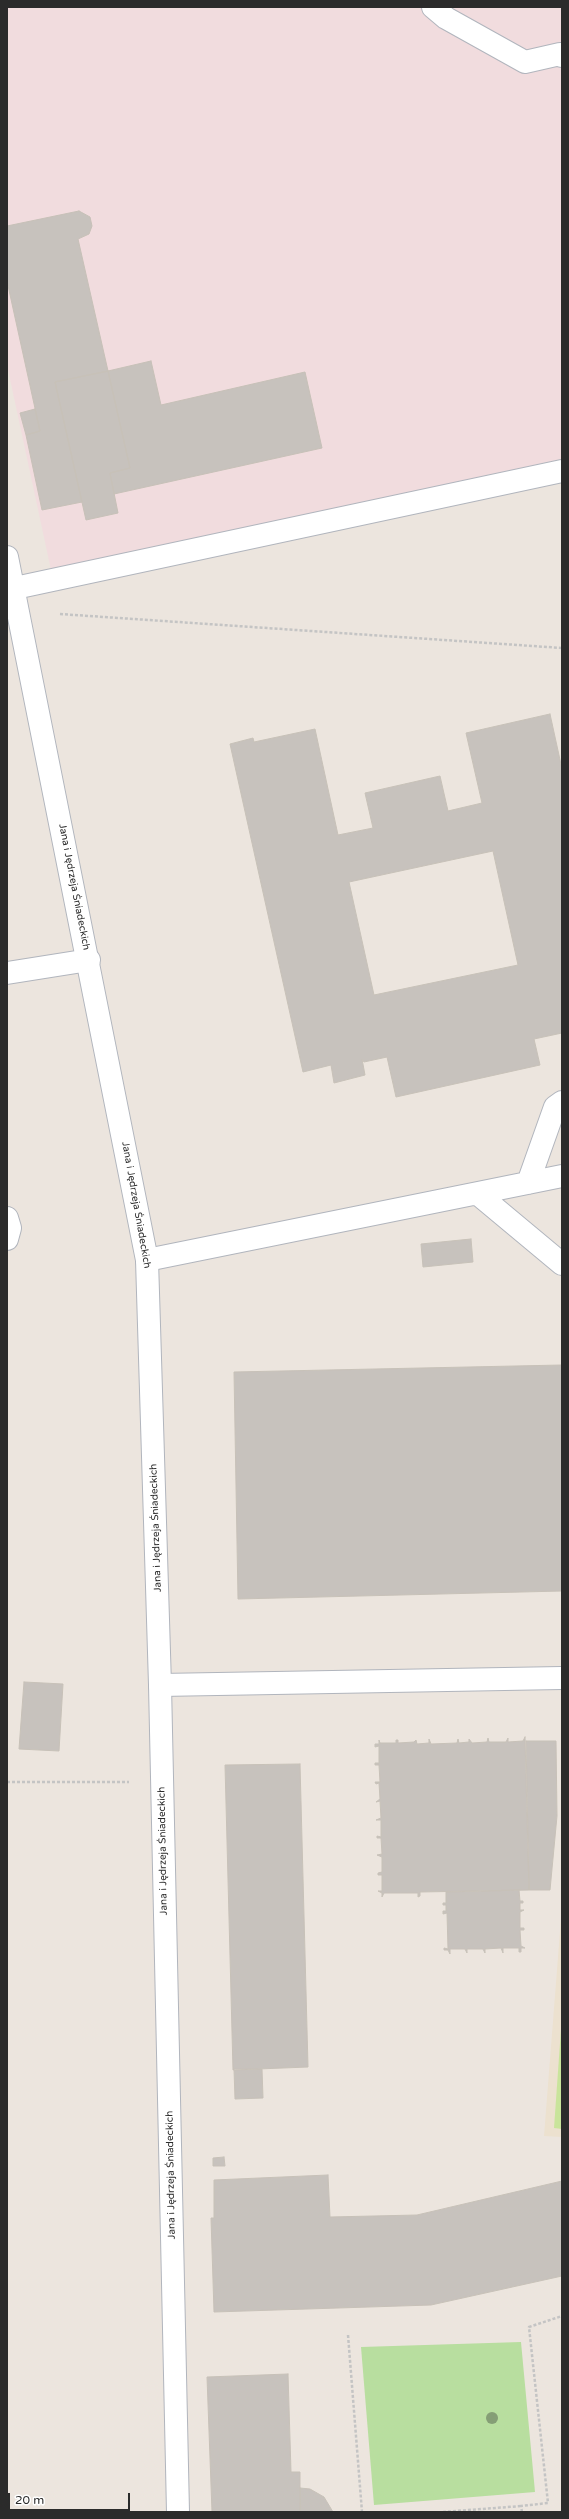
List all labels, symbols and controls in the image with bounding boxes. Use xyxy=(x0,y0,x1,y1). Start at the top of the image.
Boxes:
street label: Jana i Jędrzeja Śniadeckich xyxy=(56,823,92,951)
street label: Jana i Jędrzeja Śniadeckich xyxy=(119,1141,153,1269)
street label: Jana i Jędrzeja Śniadeckich xyxy=(148,1464,164,1592)
street label: Jana i Jędrzeja Śniadeckich xyxy=(156,1787,170,1915)
street label: Jana i Jędrzeja Śniadeckich xyxy=(164,2111,178,2239)
scale bar xyxy=(10,2485,132,2511)
text: 20 m xyxy=(15,2493,44,2507)

